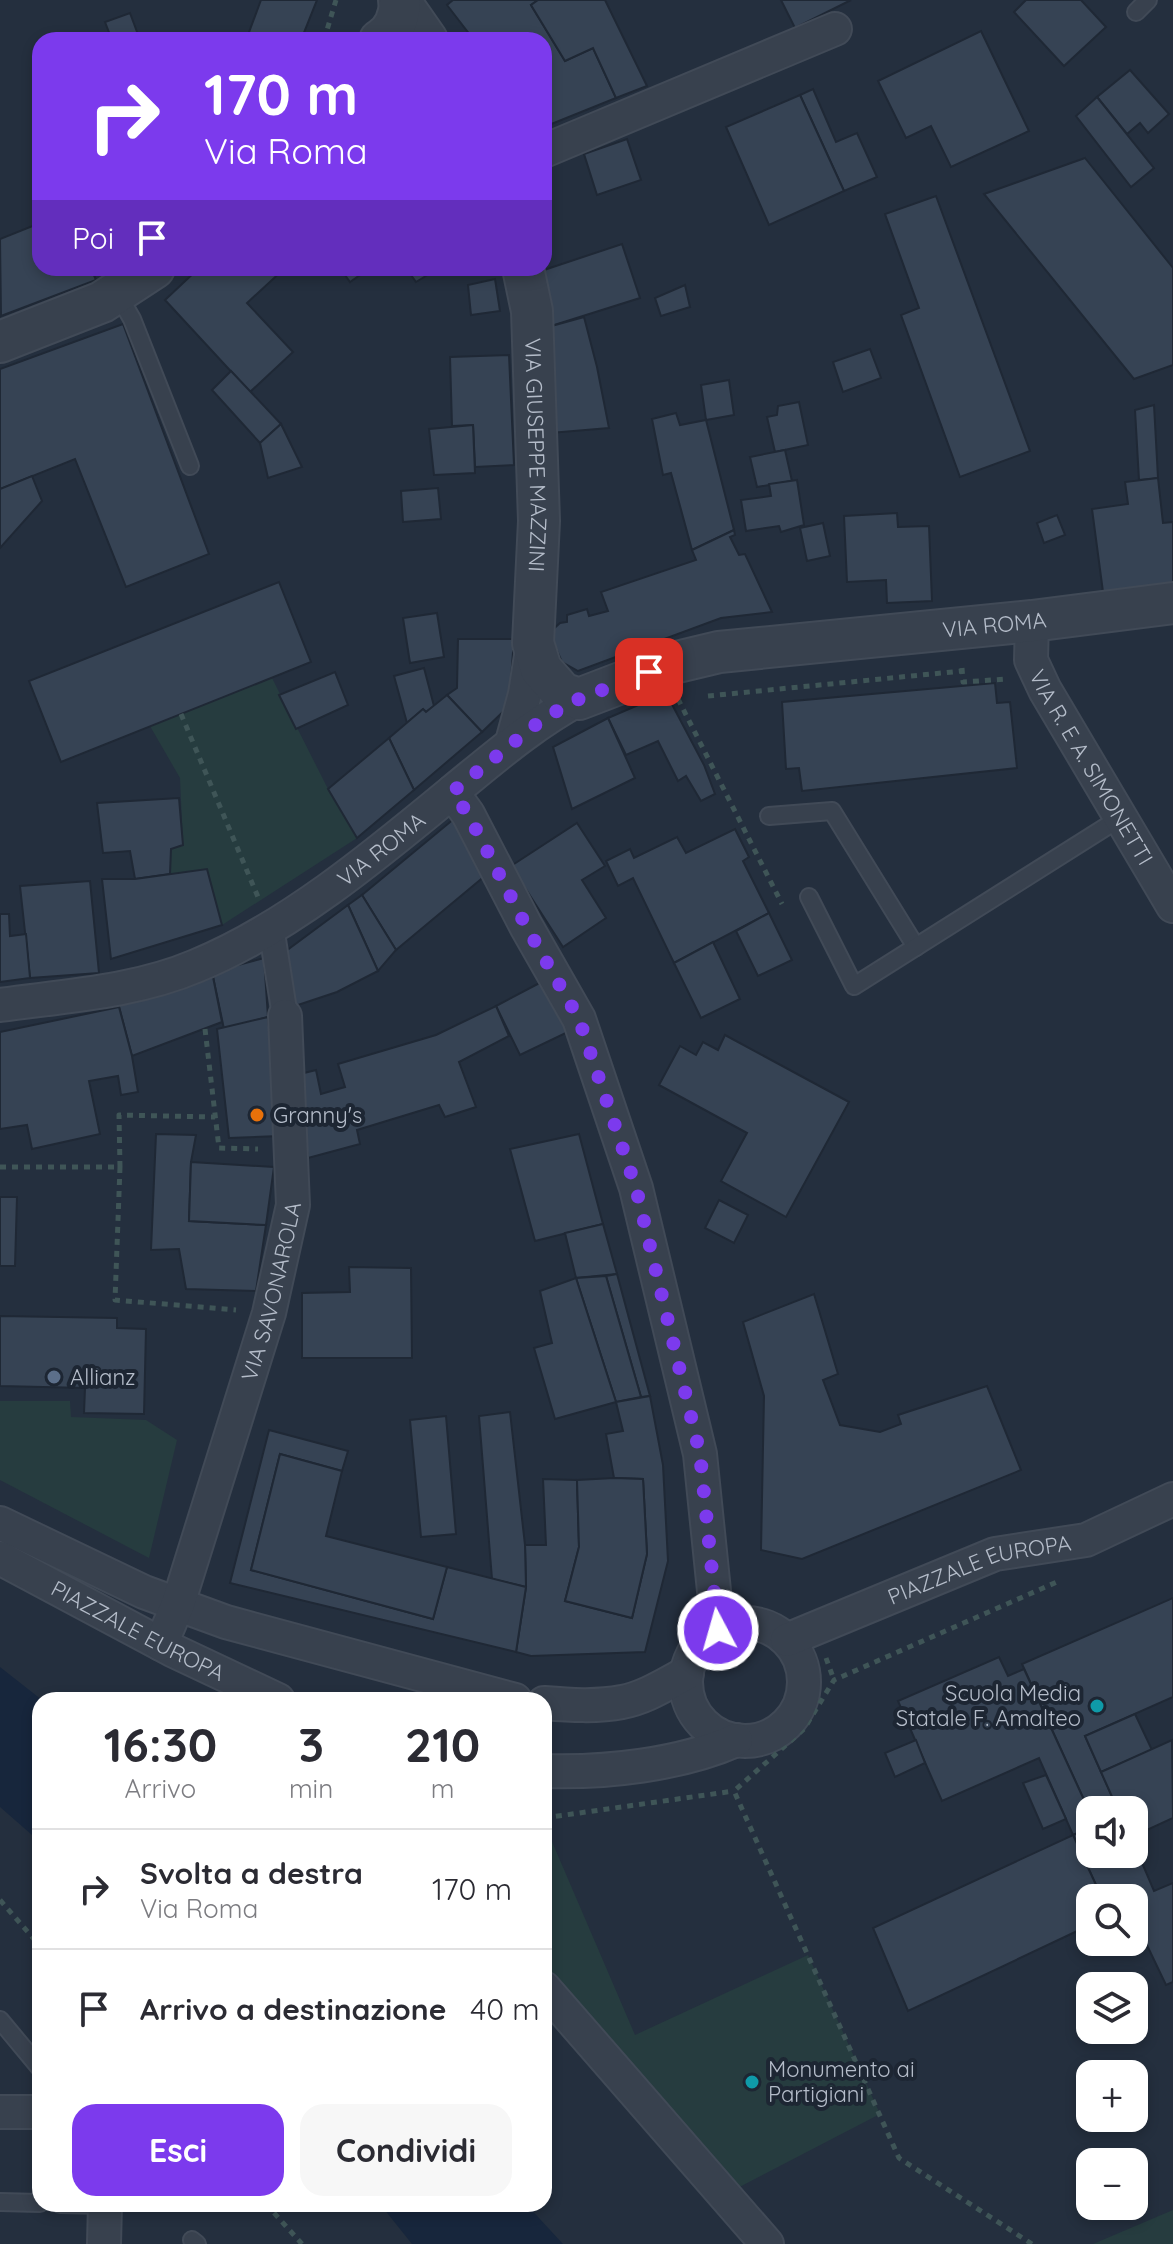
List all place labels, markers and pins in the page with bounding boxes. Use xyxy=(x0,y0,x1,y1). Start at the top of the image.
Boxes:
pin xyxy=(615,638,683,706)
place label: Granny's xyxy=(273,1101,362,1129)
marker: Granny's xyxy=(248,1106,266,1124)
place label: Allianz xyxy=(70,1363,136,1391)
marker: Allianz xyxy=(45,1368,63,1386)
place label: Scuola Media Statale F. Amalteo xyxy=(896,1679,1081,1732)
marker: Scuola Media Statale F. Amalteo xyxy=(1088,1697,1106,1715)
place label: Monumento ai Partigiani xyxy=(768,2055,915,2108)
marker: Monumento ai Partigiani xyxy=(743,2073,761,2091)

